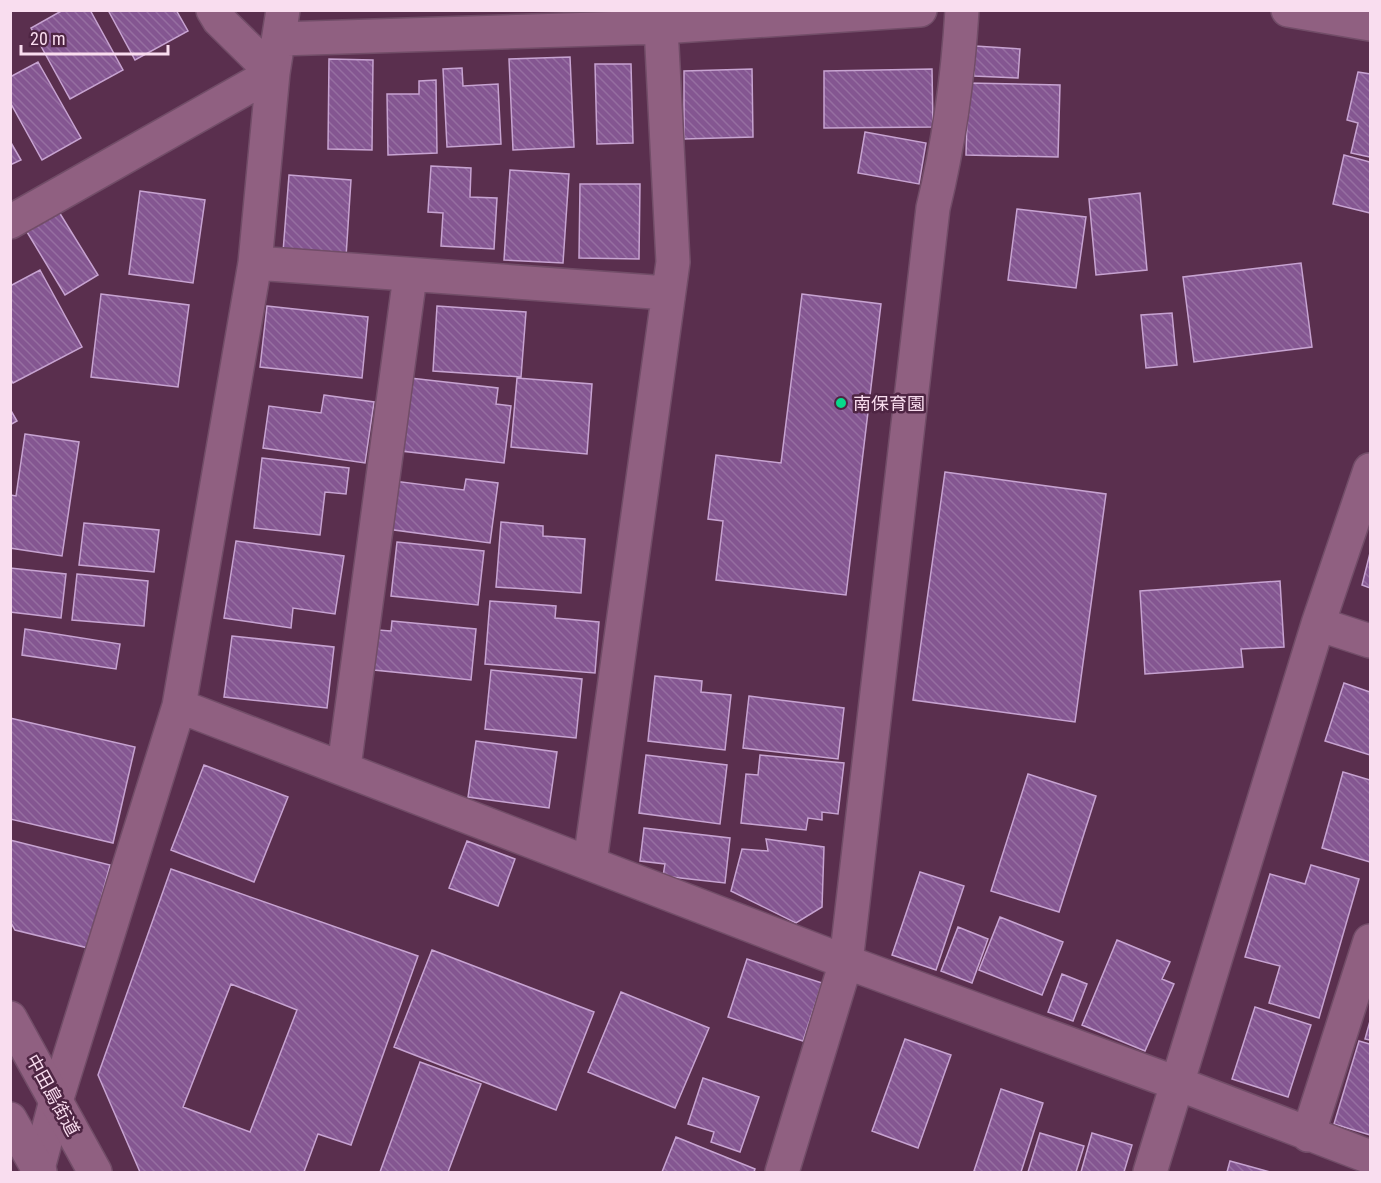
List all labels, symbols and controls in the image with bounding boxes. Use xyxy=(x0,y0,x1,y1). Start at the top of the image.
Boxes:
scale bar xyxy=(21,18,168,56)
text: 20 m xyxy=(30,28,65,49)
place label: 南保育園 xyxy=(853,393,925,414)
marker: 南保育園 xyxy=(834,396,848,410)
street label: 中田島街道 xyxy=(22,1051,84,1139)

